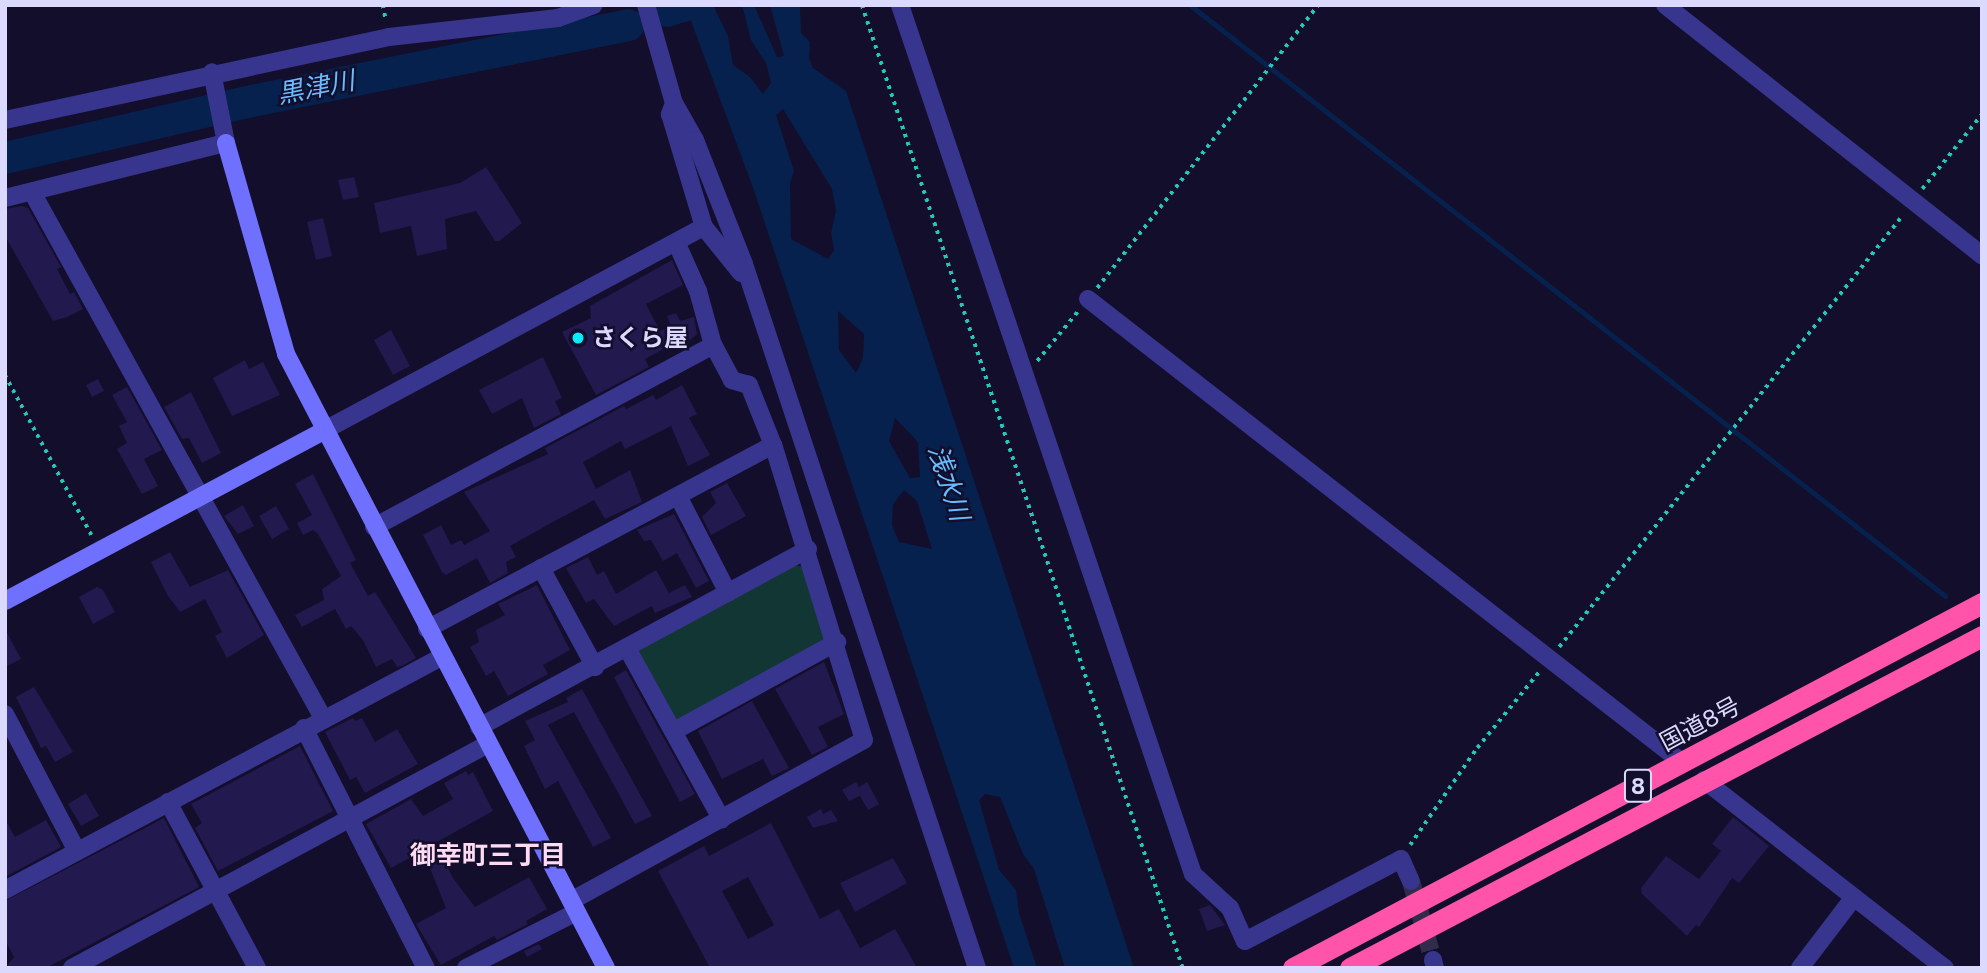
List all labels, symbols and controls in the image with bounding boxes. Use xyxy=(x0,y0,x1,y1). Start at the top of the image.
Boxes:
water label: 黒津川 xyxy=(275,65,357,111)
place label: さくら屋 xyxy=(592,324,688,352)
marker: さくら屋 xyxy=(570,330,586,346)
water label: 浅水川 xyxy=(921,441,975,525)
street label: 国道8号 xyxy=(1655,691,1745,757)
road number: 8 xyxy=(1622,766,1654,806)
district label: 御幸町三丁目 xyxy=(410,840,566,872)

